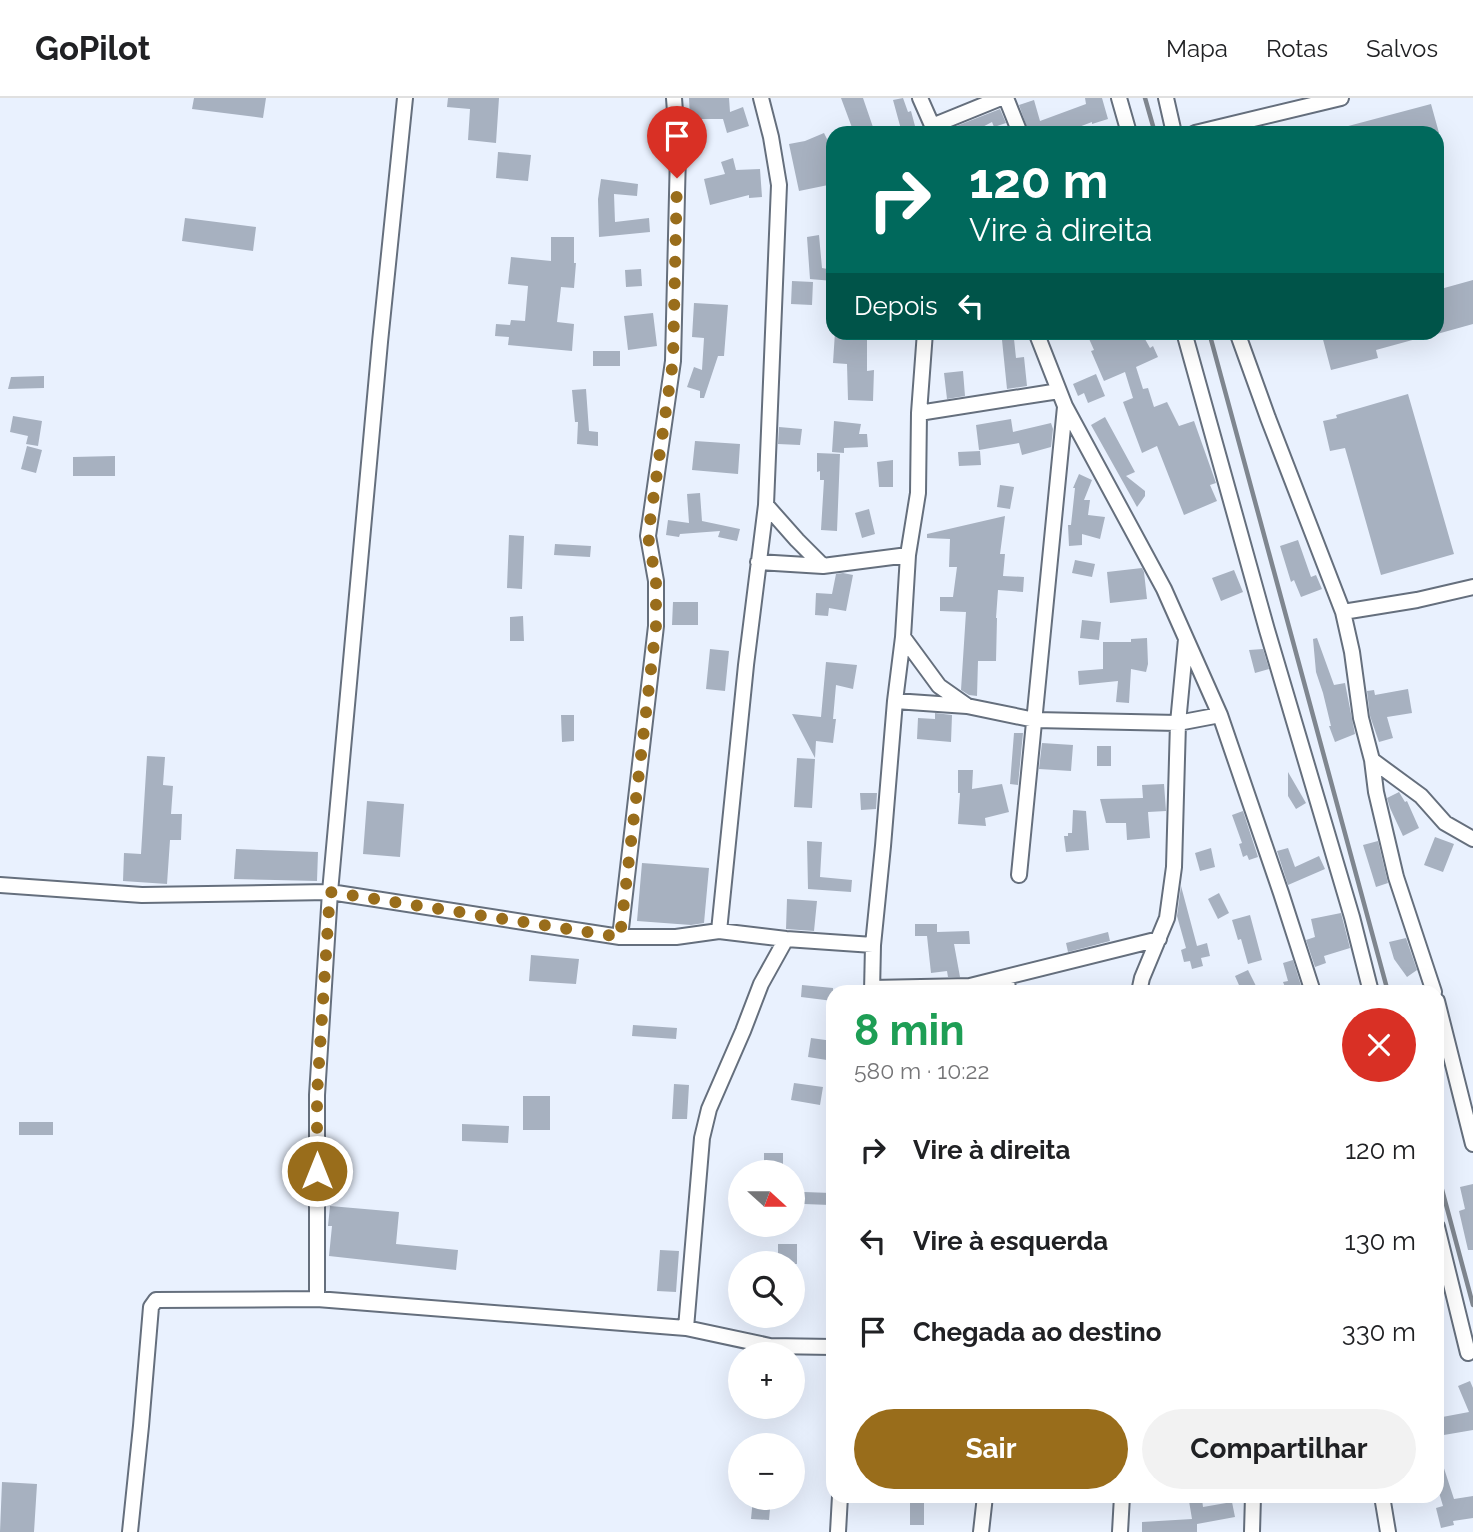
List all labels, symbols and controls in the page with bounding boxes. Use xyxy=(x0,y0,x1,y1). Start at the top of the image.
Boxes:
text: GoPilot xyxy=(35,29,150,68)
text: Mapa xyxy=(1166,34,1228,63)
text: Rotas xyxy=(1266,34,1328,63)
text: Salvos xyxy=(1366,34,1438,63)
pin xyxy=(647,106,707,178)
icon: arrive xyxy=(658,117,696,155)
text: 120 m xyxy=(969,152,1108,209)
icon: right xyxy=(854,154,945,245)
text: Vire à direita xyxy=(969,211,1152,248)
icon: left xyxy=(952,287,990,325)
text: Depois xyxy=(854,291,938,321)
text: 8 min xyxy=(854,1006,965,1055)
button: close xyxy=(1342,1008,1416,1082)
text: 580 m · 10:22 xyxy=(854,1057,990,1084)
icon: right xyxy=(854,1131,892,1169)
position arrow xyxy=(280,1134,354,1208)
text: Vire à direita xyxy=(913,1135,1070,1165)
text: 120 m xyxy=(1345,1135,1416,1165)
north arrow xyxy=(728,1160,805,1237)
map controls xyxy=(728,1160,805,1510)
icon: left xyxy=(854,1222,892,1260)
text: Vire à esquerda xyxy=(913,1226,1108,1256)
text: 130 m xyxy=(1345,1226,1416,1256)
button: search xyxy=(728,1251,805,1328)
icon: arrive xyxy=(854,1313,892,1351)
text: Chegada ao destino xyxy=(913,1317,1162,1347)
text: 330 m xyxy=(1342,1317,1416,1347)
button: + xyxy=(728,1342,805,1419)
button: Sair xyxy=(854,1409,1128,1489)
button: Compartilhar xyxy=(1142,1409,1416,1489)
button: − xyxy=(728,1433,805,1510)

